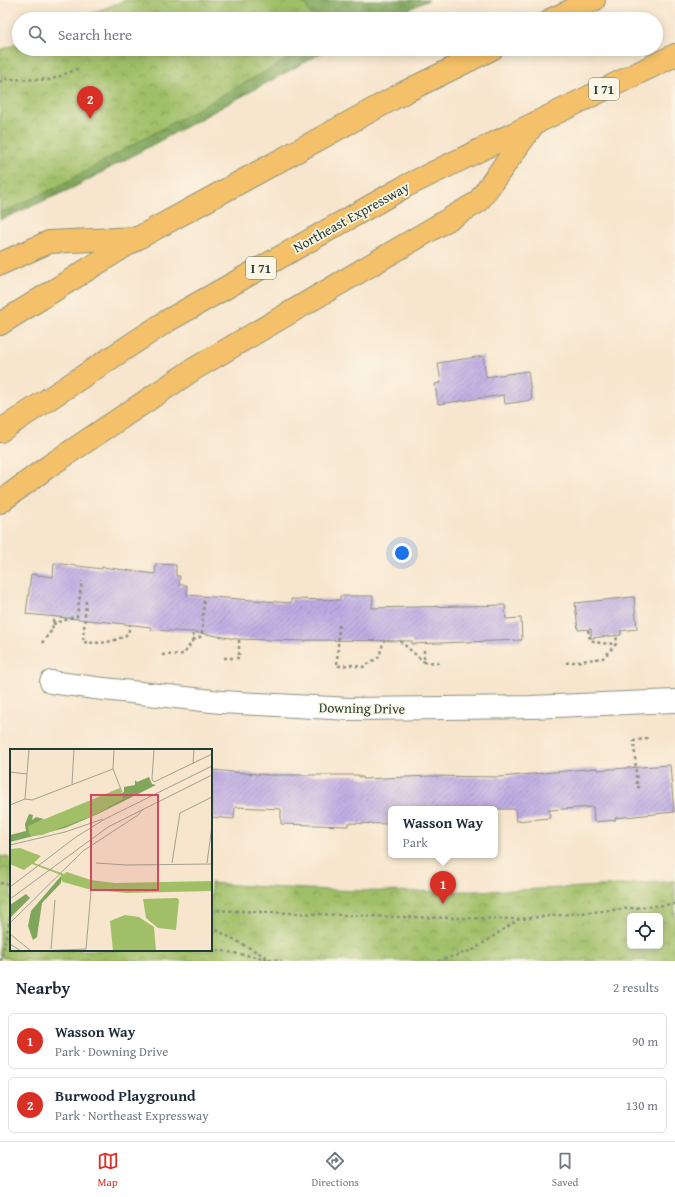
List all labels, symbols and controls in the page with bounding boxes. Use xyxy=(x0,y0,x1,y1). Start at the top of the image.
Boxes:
search box xyxy=(12,12,663,56)
icon: search xyxy=(26,23,48,45)
text: Search here xyxy=(58,24,132,45)
road number: I 71 xyxy=(589,78,619,100)
pin: 2 xyxy=(77,86,103,119)
street label: Northeast Expressway xyxy=(289,177,413,257)
road number: I 71 xyxy=(246,257,276,279)
your location xyxy=(392,543,412,563)
street label: Downing Drive xyxy=(319,697,406,719)
inset map xyxy=(10,749,212,951)
popup xyxy=(388,806,498,858)
text: Wasson Way xyxy=(403,812,483,833)
text: Park xyxy=(403,833,428,852)
pin: 1 xyxy=(430,871,456,904)
map controls xyxy=(627,913,663,949)
button: locate xyxy=(627,913,663,949)
text: Nearby xyxy=(16,975,70,1000)
text: 2 results xyxy=(613,978,659,997)
text: Wasson Way xyxy=(55,1021,135,1042)
text: 1 xyxy=(27,1032,33,1051)
text: 90 m xyxy=(632,1032,658,1051)
text: Park · Downing Drive xyxy=(55,1042,168,1061)
text: Burwood Playground xyxy=(55,1085,196,1106)
text: 2 xyxy=(27,1096,33,1115)
text: 130 m xyxy=(626,1096,658,1115)
text: Park · Northeast Expressway xyxy=(55,1106,209,1125)
tab: Map xyxy=(97,1150,119,1190)
tab: Directions xyxy=(312,1150,359,1190)
tab: Saved xyxy=(552,1150,578,1190)

